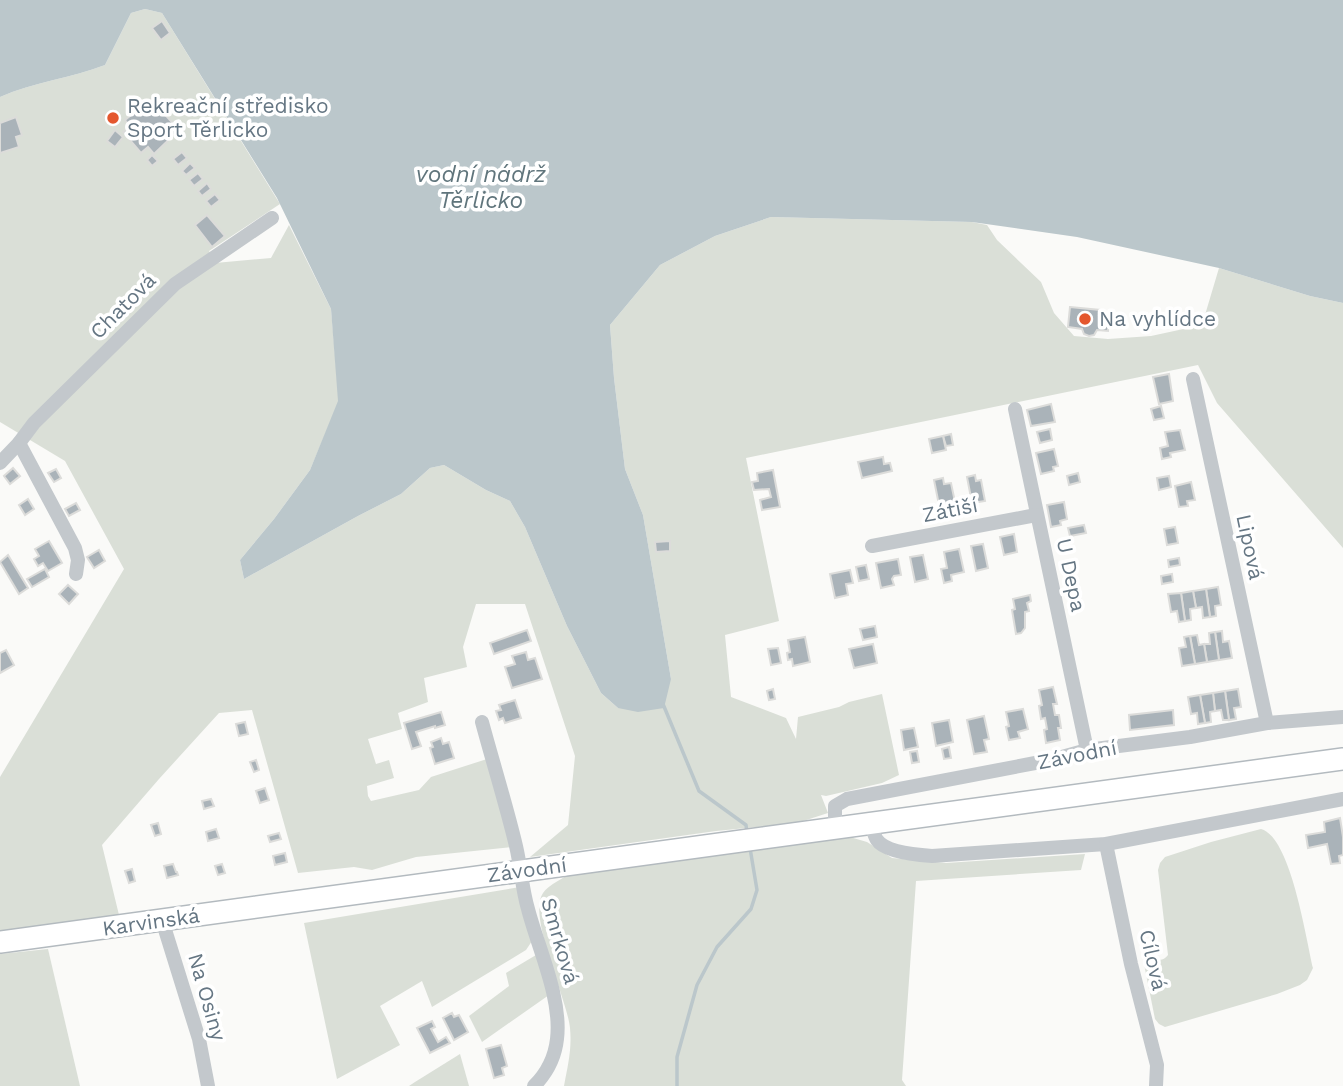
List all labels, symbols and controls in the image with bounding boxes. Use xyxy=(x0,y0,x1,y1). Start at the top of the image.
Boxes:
place label: Rekreační středisko Sport Těrlicko xyxy=(127,93,329,142)
marker: Rekreační středisko Sport Těrlicko xyxy=(105,110,121,126)
water label: vodní nádrž Těrlicko xyxy=(416,161,546,214)
street label: Chatová xyxy=(85,267,161,344)
place label: Na vyhlídce xyxy=(1099,306,1216,331)
marker: Na vyhlídce xyxy=(1077,311,1093,327)
street label: Zátiší xyxy=(920,492,980,527)
street label: Lipová xyxy=(1231,512,1270,582)
street label: U Depa xyxy=(1052,536,1091,614)
street label: Závodní xyxy=(1035,735,1119,774)
street label: Závodní xyxy=(486,851,569,887)
street label: Smrková xyxy=(536,895,585,987)
street label: Karvinská xyxy=(101,902,201,941)
street label: Cílová xyxy=(1134,927,1173,993)
street label: Na Osiny xyxy=(183,950,232,1044)

